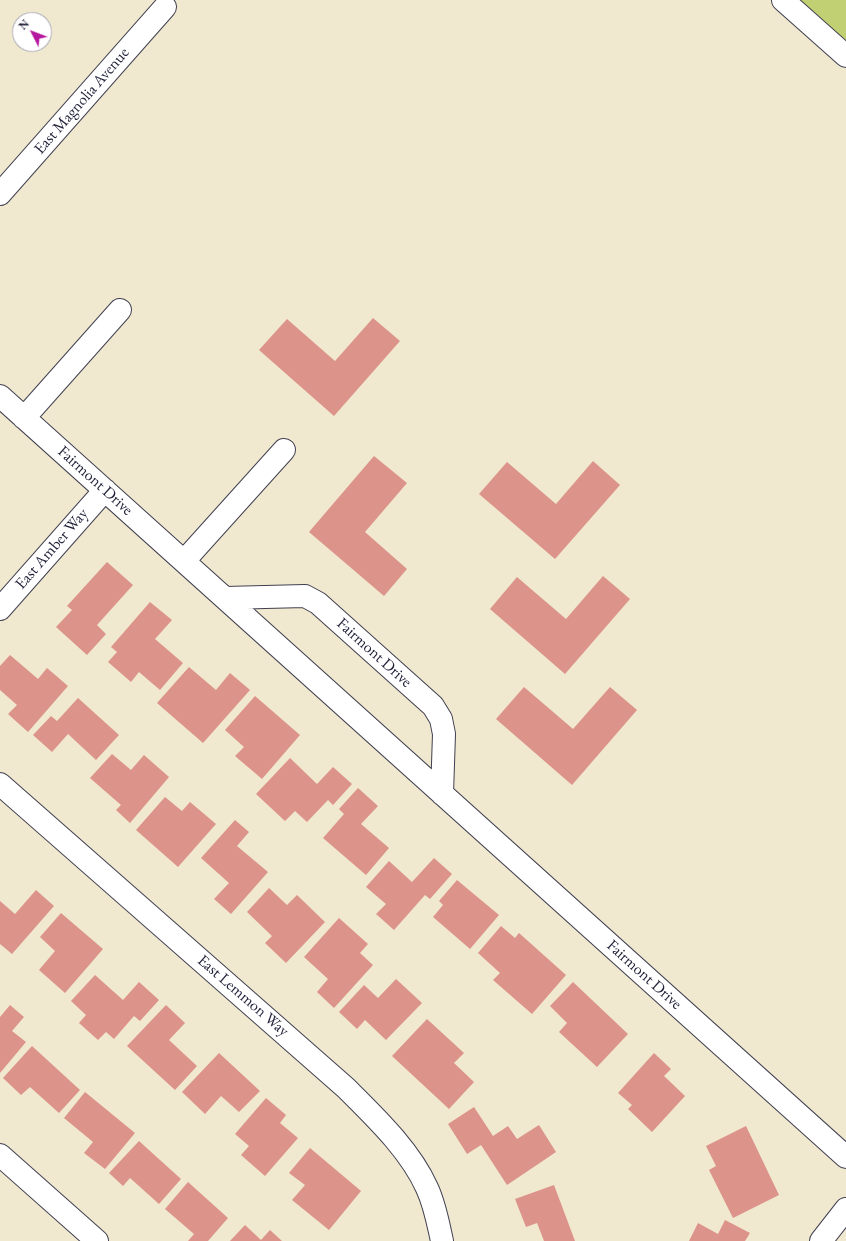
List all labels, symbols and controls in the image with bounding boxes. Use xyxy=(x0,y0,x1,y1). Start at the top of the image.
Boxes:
north arrow xyxy=(12,12,52,52)
text: N xyxy=(16,17,32,33)
street label: East Magnolia Avenue xyxy=(30,44,134,158)
street label: Fairmont Drive xyxy=(53,442,137,520)
street label: East Amber Way xyxy=(12,505,92,593)
street label: Fairmont Drive xyxy=(332,614,416,692)
street label: Fairmont Drive xyxy=(602,936,686,1014)
street label: East Lemmon Way xyxy=(193,951,293,1041)

